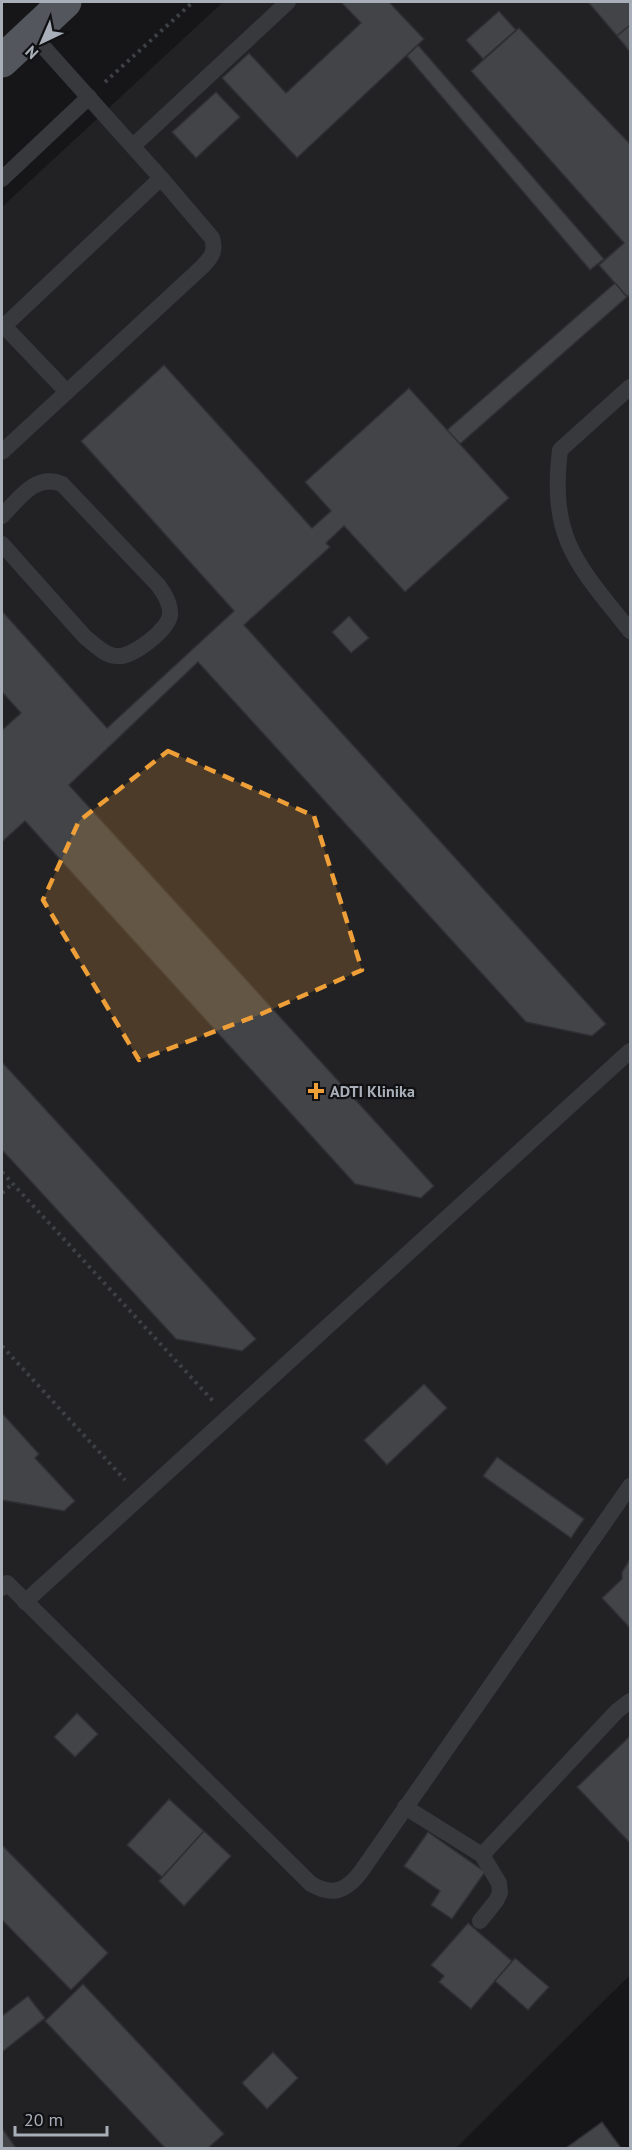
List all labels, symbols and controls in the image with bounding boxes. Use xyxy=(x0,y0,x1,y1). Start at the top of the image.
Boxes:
north arrow xyxy=(12,12,72,72)
text: N xyxy=(21,42,42,64)
place label: ADTI Klinika xyxy=(330,1081,415,1101)
marker: ADTI Klinika xyxy=(307,1082,325,1100)
scale bar xyxy=(15,2099,106,2137)
text: 20 m xyxy=(24,2108,63,2131)

